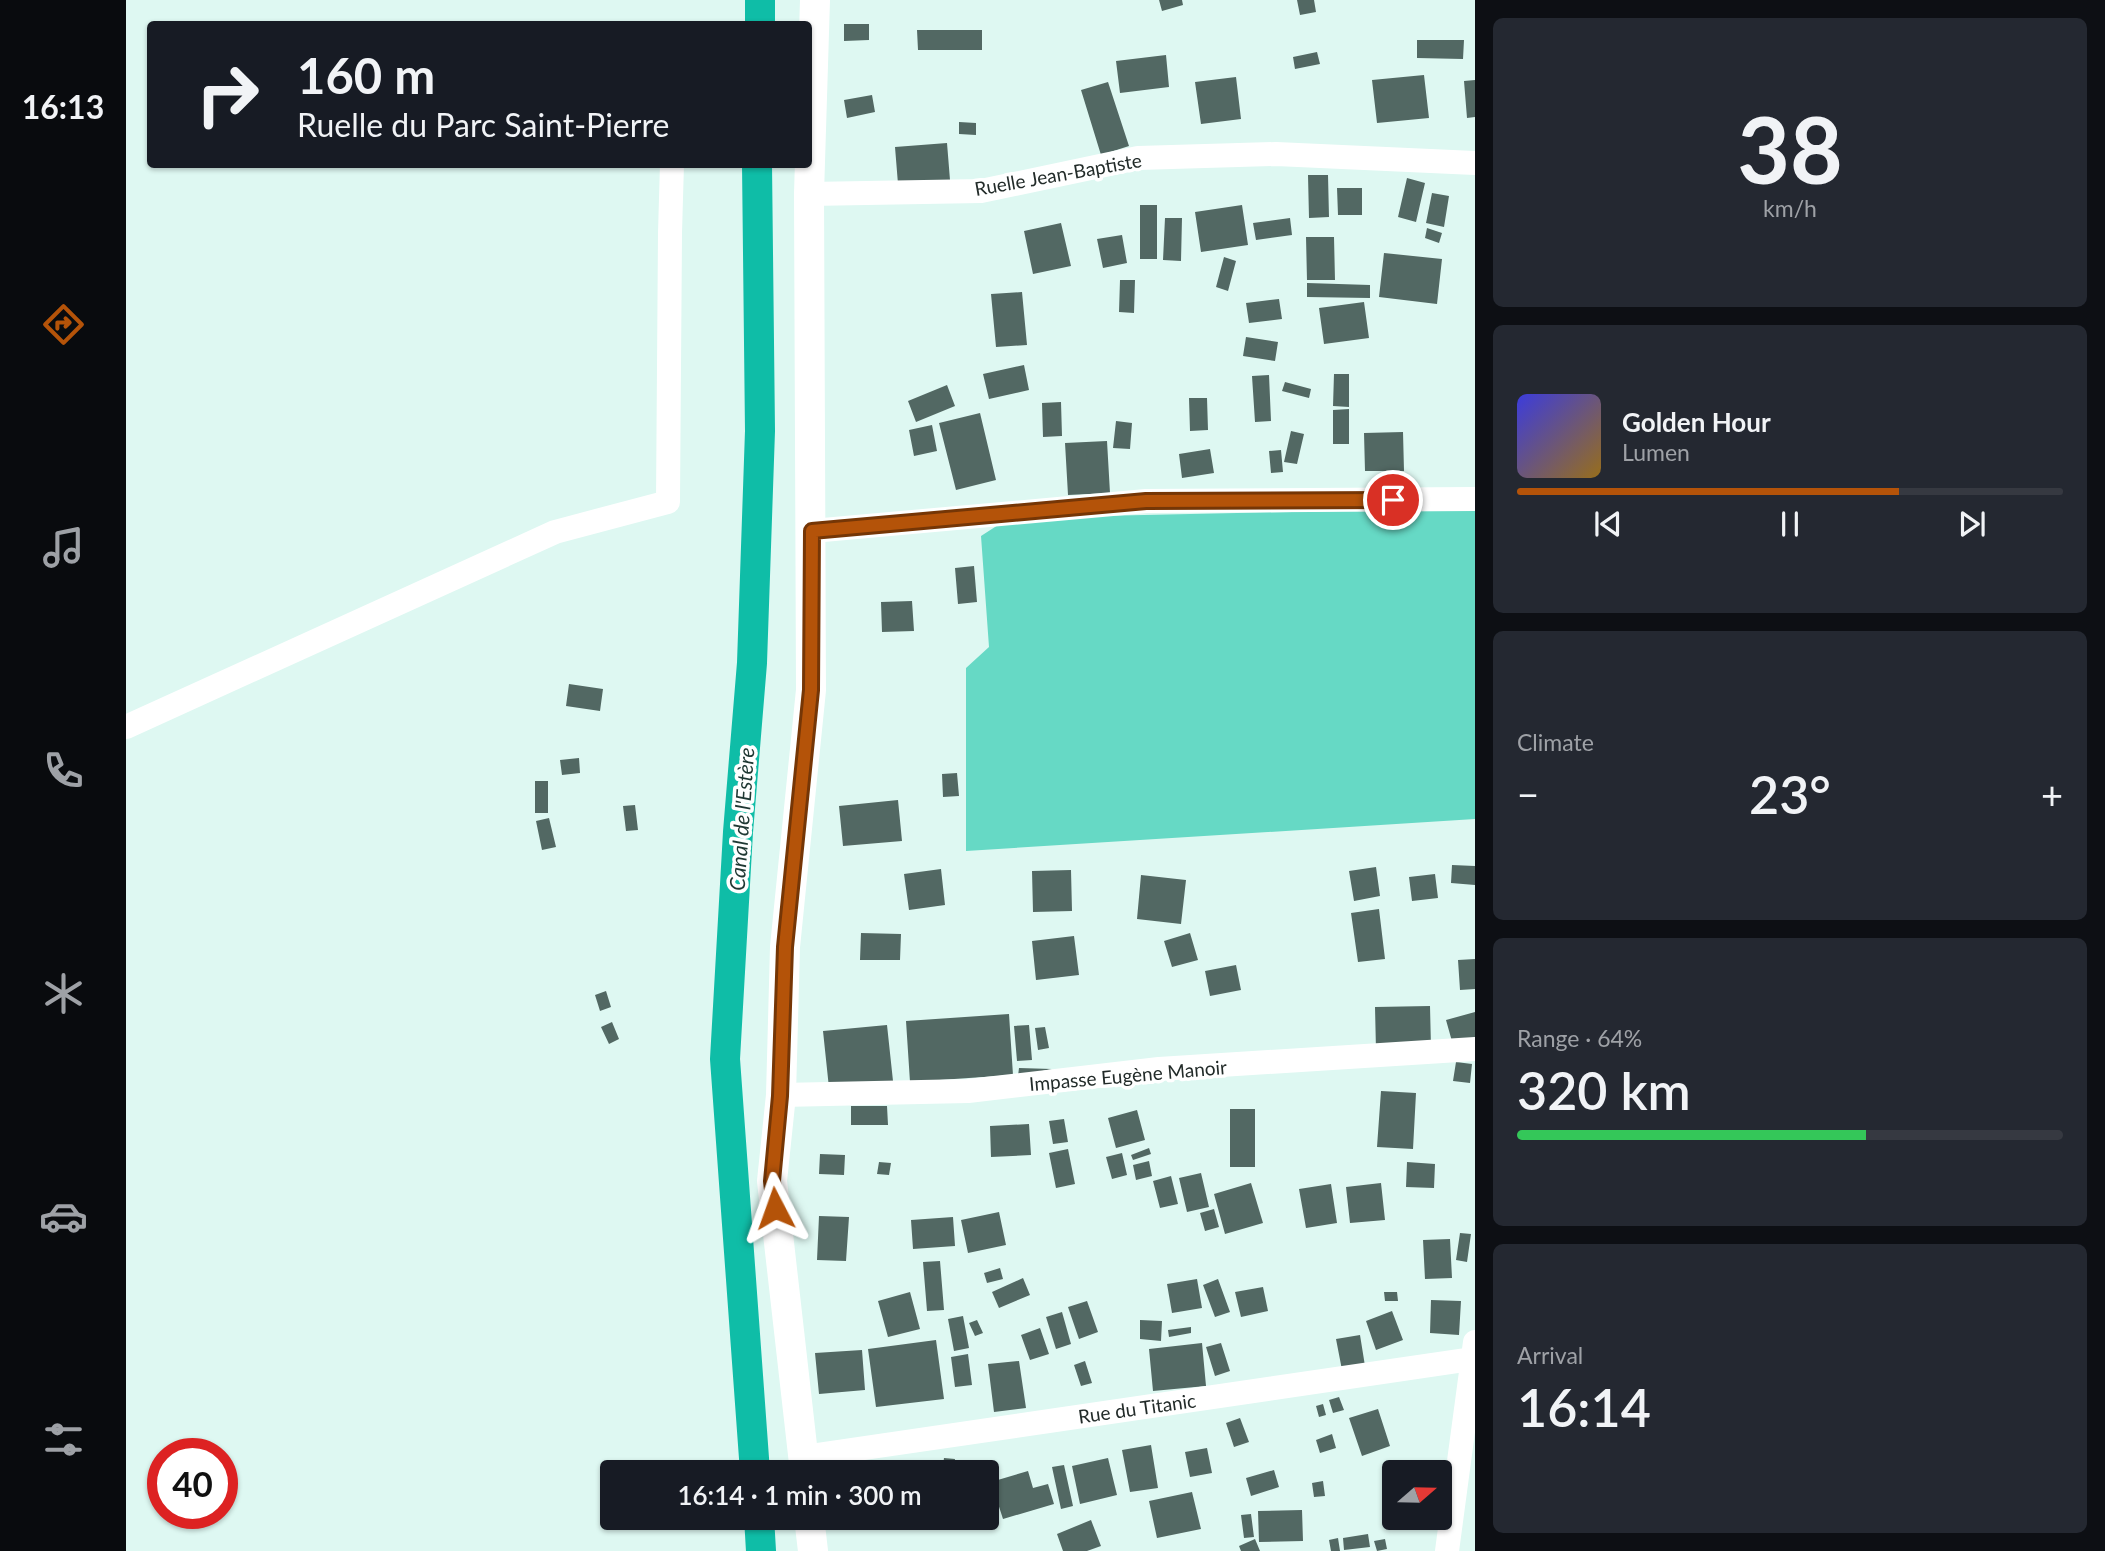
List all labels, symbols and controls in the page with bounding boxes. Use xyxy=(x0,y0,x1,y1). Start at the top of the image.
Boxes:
text: 160 m xyxy=(297,46,435,104)
icon: right xyxy=(182,49,273,140)
text: 16:13 xyxy=(22,87,104,126)
text: 38 xyxy=(1737,94,1843,203)
text: Ruelle du Parc Saint-Pierre xyxy=(297,105,669,144)
street label: Ruelle Jean-Baptiste xyxy=(973,148,1143,200)
text: km/h xyxy=(1763,194,1817,222)
icon: directions xyxy=(39,300,88,349)
text: Golden Hour xyxy=(1622,406,1771,438)
text: Lumen xyxy=(1622,438,1690,466)
pin xyxy=(1363,470,1423,530)
icon: arrive xyxy=(1374,481,1412,519)
icon: previous xyxy=(1589,505,1627,543)
icon: pause xyxy=(1771,505,1809,543)
icon: next xyxy=(1953,505,1991,543)
icon: music xyxy=(39,523,88,572)
text: Climate xyxy=(1517,728,1594,756)
icon: phone xyxy=(39,746,88,795)
water label: Canal de l'Estère xyxy=(724,746,758,892)
text: 23° xyxy=(1749,763,1831,825)
text: − xyxy=(1517,771,1539,817)
text: + xyxy=(2041,771,2063,817)
icon: climate xyxy=(39,969,88,1018)
text: Range · 64% xyxy=(1517,1024,1642,1052)
street label: Impasse Eugène Manoir xyxy=(1028,1055,1228,1095)
text: 320 km xyxy=(1517,1059,1691,1121)
position arrow xyxy=(738,1171,812,1245)
icon: car xyxy=(39,1192,88,1241)
text: Arrival xyxy=(1517,1341,1583,1369)
text: 16:14 xyxy=(1517,1376,1651,1438)
street label: Rue du Titanic xyxy=(1077,1388,1197,1428)
icon: filters xyxy=(39,1415,88,1464)
speed limit sign: 40 xyxy=(147,1438,238,1529)
north arrow xyxy=(1382,1460,1452,1530)
map controls xyxy=(1382,1460,1452,1530)
text: 16:14 · 1 min · 300 m xyxy=(677,1479,922,1511)

